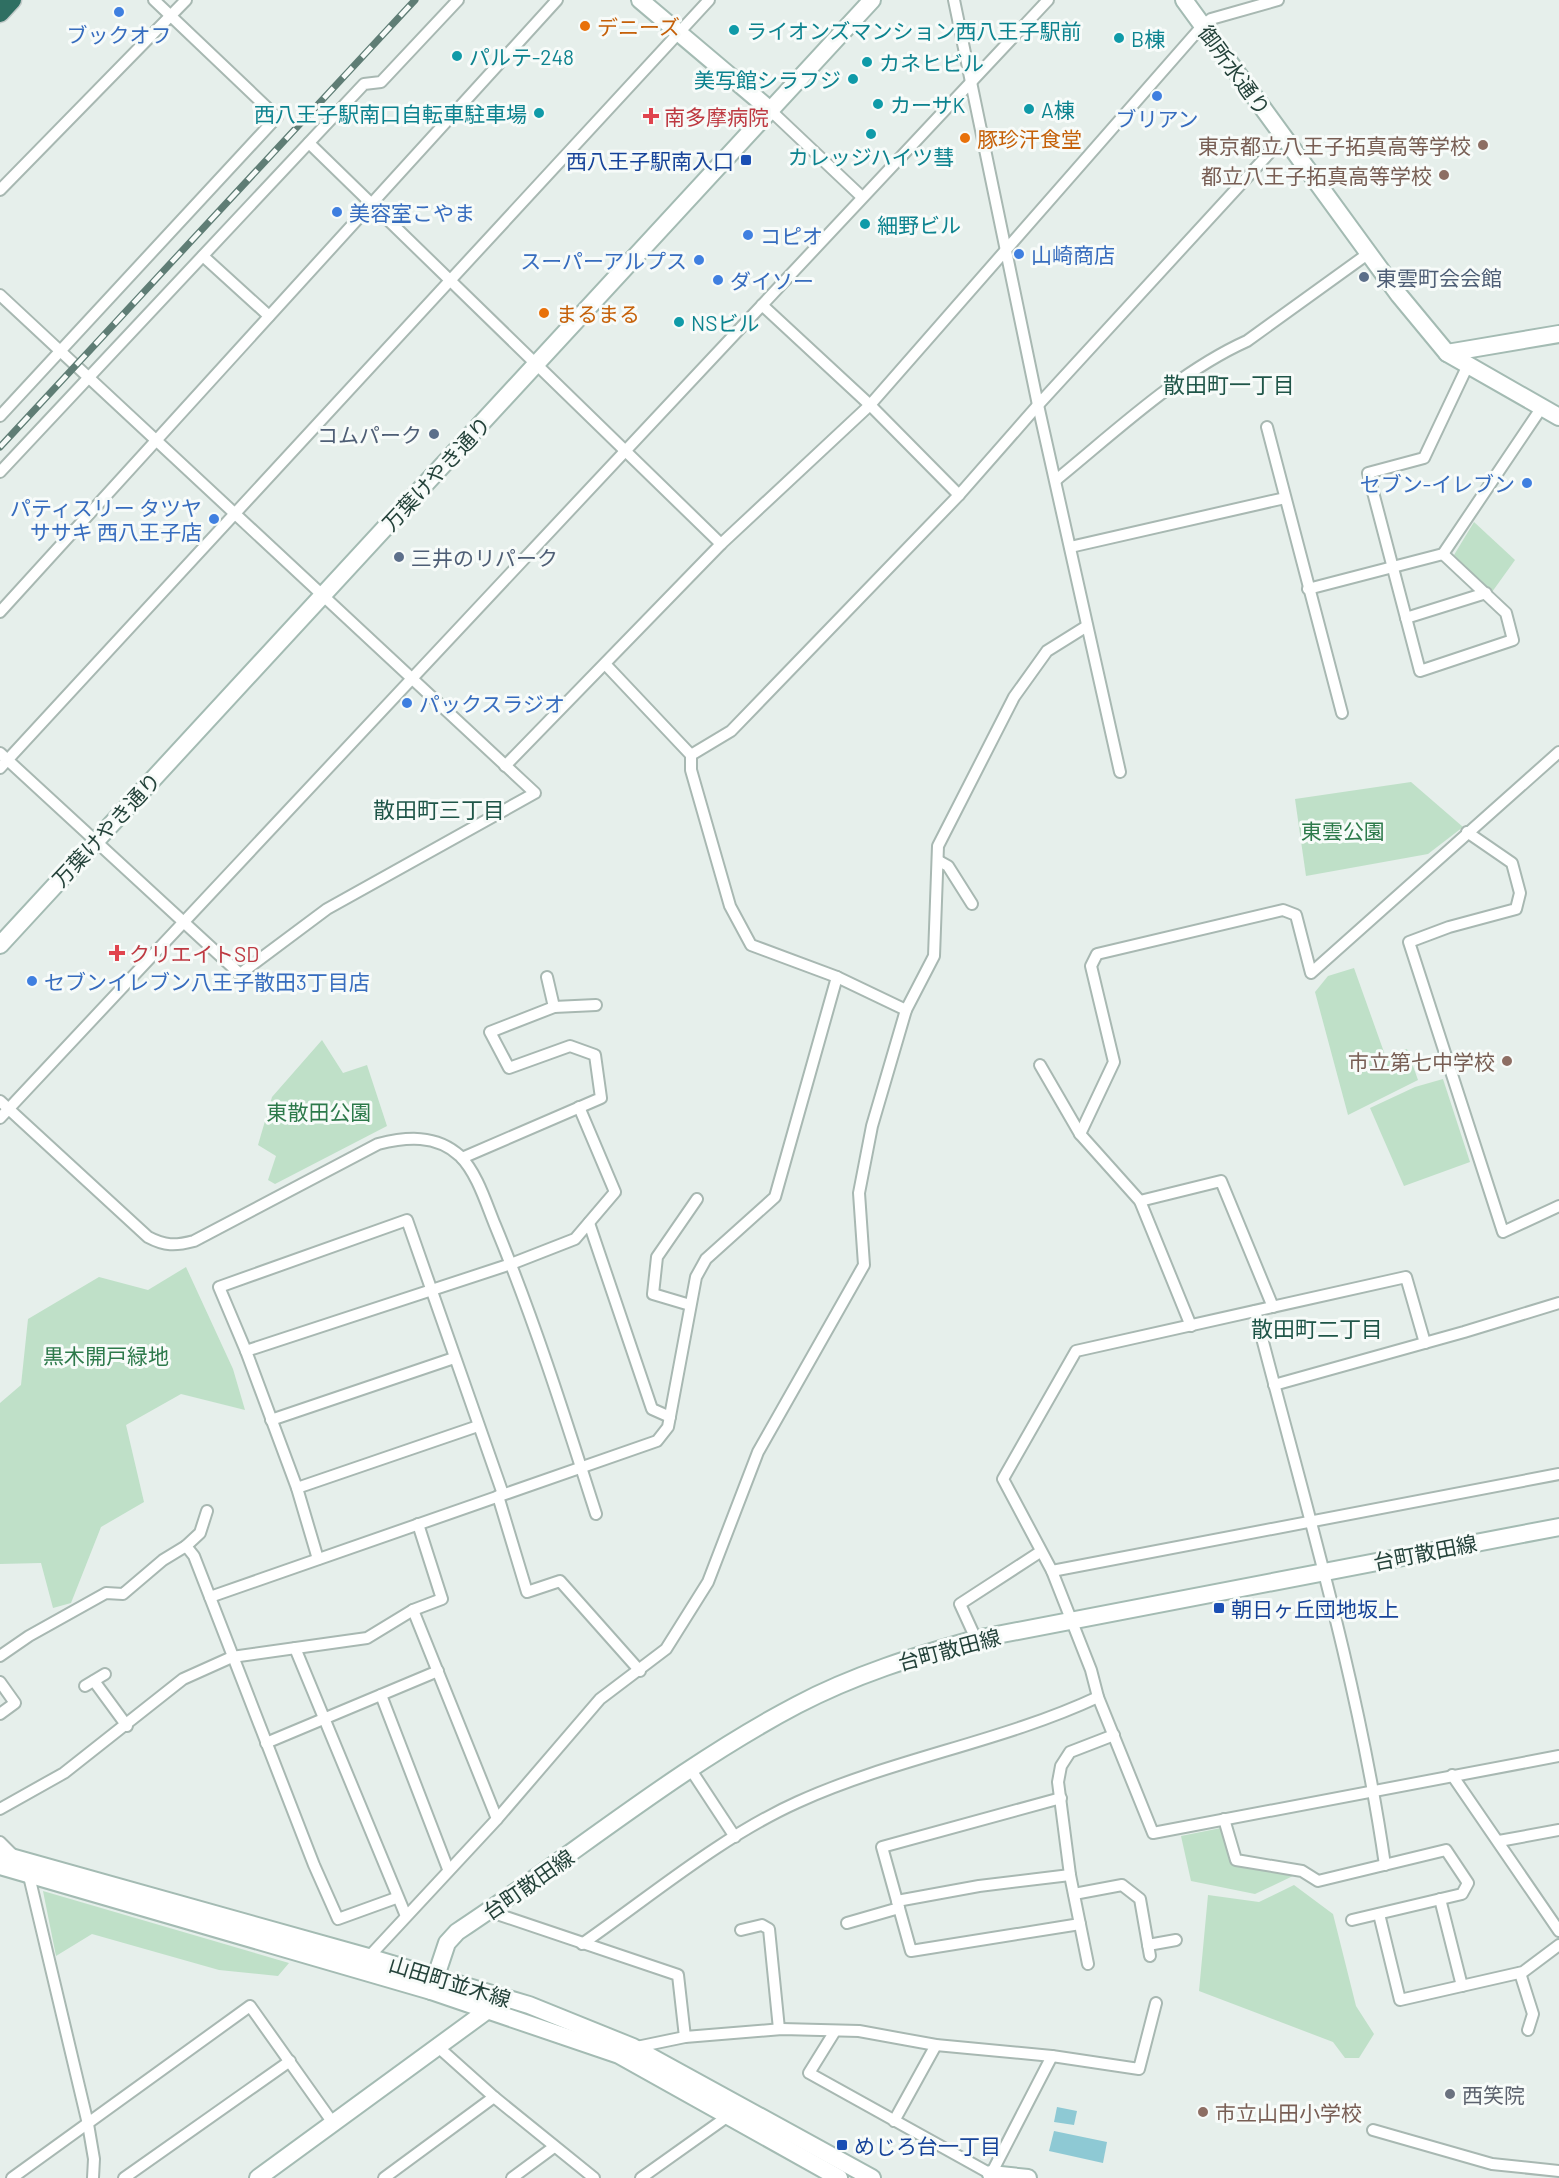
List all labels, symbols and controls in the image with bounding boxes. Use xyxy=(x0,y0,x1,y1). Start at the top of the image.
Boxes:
marker: ブックオフ xyxy=(112,5,126,19)
place label: デニーズ xyxy=(597,14,680,39)
place label: ライオンズマンション西八王子駅前 xyxy=(746,18,1082,43)
marker: デニーズ xyxy=(578,19,592,33)
street label: 御所水通り xyxy=(1194,20,1276,120)
place label: ブックオフ xyxy=(67,22,172,47)
marker: ライオンズマンション西八王子駅前 xyxy=(727,23,741,37)
place label: B棟 xyxy=(1131,26,1165,51)
marker: B棟 xyxy=(1112,31,1126,45)
place label: パルテ-248 xyxy=(469,44,574,69)
marker: パルテ-248 xyxy=(450,49,464,63)
place label: カネヒビル xyxy=(879,50,984,75)
marker: カネヒビル xyxy=(860,55,874,69)
place label: 美写館シラフジ xyxy=(694,67,841,92)
marker: 美写館シラフジ xyxy=(846,72,860,86)
marker: ブリアン xyxy=(1150,89,1164,103)
place label: カーサK xyxy=(890,92,966,117)
marker: カーサK xyxy=(871,97,885,111)
place label: A棟 xyxy=(1041,97,1075,122)
place label: 西八王子駅南口自転車駐車場 xyxy=(254,101,527,126)
marker: A棟 xyxy=(1022,102,1036,116)
place label: 南多摩病院 xyxy=(664,104,769,129)
marker: 西八王子駅南口自転車駐車場 xyxy=(532,106,546,120)
place label: ブリアン xyxy=(1115,106,1199,131)
marker: 南多摩病院 xyxy=(642,107,660,125)
place label: 豚珍汗食堂 xyxy=(977,126,1082,151)
marker: カレッジハイツ彗 xyxy=(864,127,878,141)
marker: 豚珍汗食堂 xyxy=(958,131,972,145)
place label: 東京都立八王子拓真高等学校 xyxy=(1198,133,1471,158)
marker: 東京都立八王子拓真高等学校 xyxy=(1476,138,1490,152)
place label: カレッジハイツ彗 xyxy=(788,144,954,169)
place label: 西八王子駅南入口 xyxy=(566,148,734,173)
marker: 西八王子駅南入口 xyxy=(739,153,753,167)
place label: 都立八王子拓真高等学校 xyxy=(1201,163,1432,188)
marker: 都立八王子拓真高等学校 xyxy=(1437,168,1451,182)
place label: 美容室こやま xyxy=(349,200,475,225)
marker: 美容室こやま xyxy=(330,205,344,219)
place label: 細野ビル xyxy=(877,212,961,237)
marker: 細野ビル xyxy=(858,217,872,231)
place label: コピオ xyxy=(760,223,823,248)
marker: コピオ xyxy=(741,228,755,242)
place label: 山崎商店 xyxy=(1031,242,1115,267)
marker: 山崎商店 xyxy=(1012,247,1026,261)
place label: スーパーアルプス xyxy=(520,248,687,273)
marker: スーパーアルプス xyxy=(692,253,706,267)
place label: 東雲町会会館 xyxy=(1376,265,1502,290)
place label: ダイソー xyxy=(730,268,814,293)
marker: 東雲町会会館 xyxy=(1357,270,1371,284)
marker: ダイソー xyxy=(711,273,725,287)
place label: まるまる xyxy=(556,301,640,326)
marker: まるまる xyxy=(537,306,551,320)
place label: NSビル xyxy=(691,310,759,335)
marker: NSビル xyxy=(672,315,686,329)
district label: 散田町一丁目 xyxy=(1163,371,1295,397)
street label: 万葉けやき通り xyxy=(377,411,495,535)
place label: コムパーク xyxy=(317,422,422,447)
marker: コムパーク xyxy=(427,427,441,441)
place label: セブン-イレブン xyxy=(1360,471,1515,496)
marker: セブン-イレブン xyxy=(1520,476,1534,490)
place label: パティスリー タツヤ ササキ 西八王子店 xyxy=(10,495,202,544)
marker: パティスリー タツヤ ササキ 西八王子店 xyxy=(207,512,221,526)
place label: 三井のリパーク xyxy=(411,545,558,570)
marker: 三井のリパーク xyxy=(392,550,406,564)
place label: パックスラジオ xyxy=(419,691,565,716)
marker: パックスラジオ xyxy=(400,696,414,710)
street label: 万葉けやき通り xyxy=(47,767,165,891)
district label: 散田町三丁目 xyxy=(373,796,505,822)
park label: 東雲公園 xyxy=(1301,818,1385,843)
place label: クリエイトSD xyxy=(129,941,259,966)
marker: クリエイトSD xyxy=(110,946,124,960)
place label: セブンイレブン八王子散田3丁目店 xyxy=(44,969,370,994)
marker: セブンイレブン八王子散田3丁目店 xyxy=(25,974,39,988)
place label: 市立第七中学校 xyxy=(1348,1049,1495,1074)
marker: 市立第七中学校 xyxy=(1500,1054,1514,1068)
park label: 東散田公園 xyxy=(267,1099,372,1124)
district label: 散田町二丁目 xyxy=(1251,1315,1383,1341)
park label: 黒木開戸緑地 xyxy=(43,1343,169,1368)
street label: 台町散田線 xyxy=(1371,1530,1479,1574)
place label: 朝日ヶ丘団地坂上 xyxy=(1231,1596,1399,1621)
marker: 朝日ヶ丘団地坂上 xyxy=(1212,1601,1226,1615)
street label: 台町散田線 xyxy=(895,1623,1003,1675)
street label: 台町散田線 xyxy=(478,1844,578,1924)
street label: 山田町並木線 xyxy=(386,1951,514,2011)
place label: 西笑院 xyxy=(1462,2082,1525,2107)
marker: 西笑院 xyxy=(1443,2087,1457,2101)
place label: 市立山田小学校 xyxy=(1215,2100,1362,2125)
marker: 市立山田小学校 xyxy=(1196,2105,1210,2119)
place label: めじろ台一丁目 xyxy=(854,2133,1001,2158)
marker: めじろ台一丁目 xyxy=(835,2138,849,2152)

